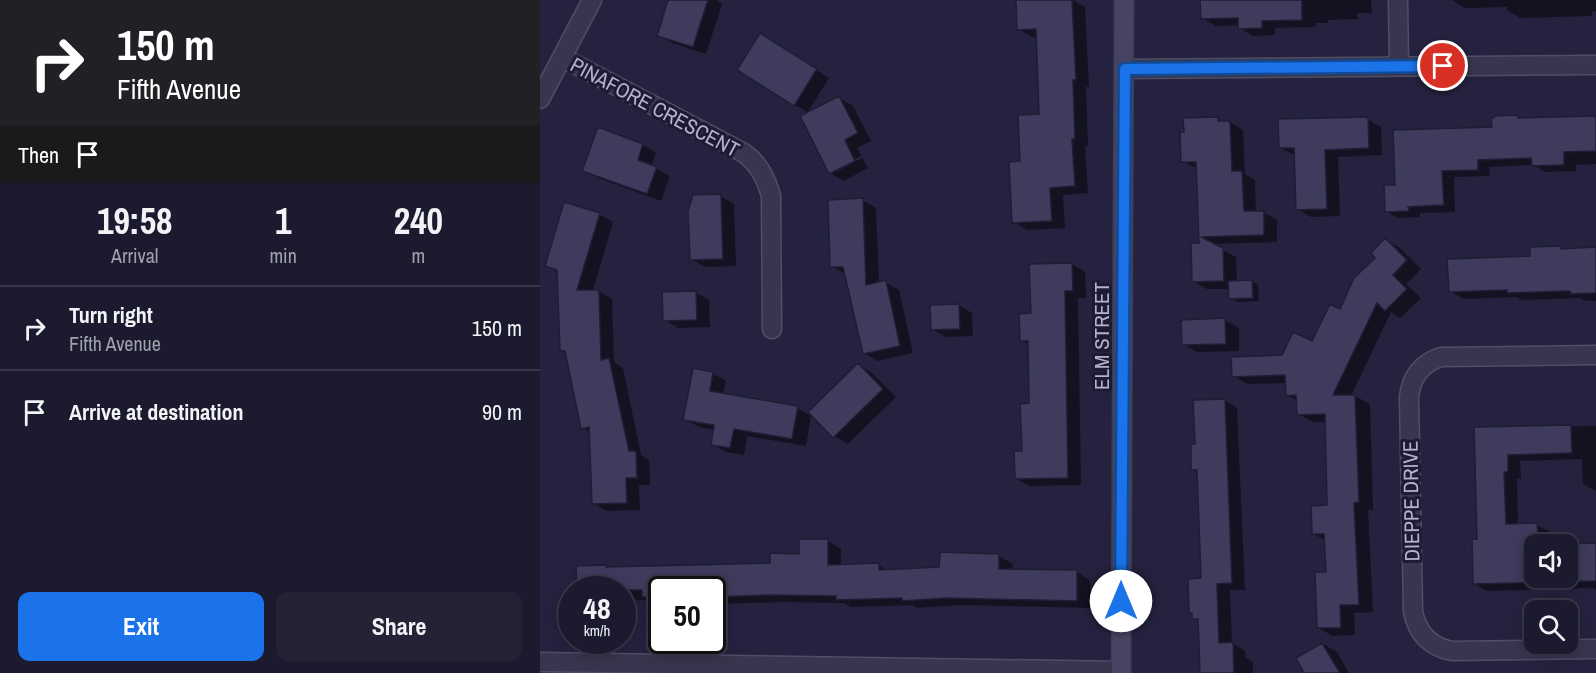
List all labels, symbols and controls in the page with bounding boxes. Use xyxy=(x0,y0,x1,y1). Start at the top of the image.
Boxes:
text: 150 m xyxy=(117,17,215,73)
icon: right xyxy=(18,24,96,102)
pin xyxy=(1417,40,1468,91)
icon: arrive xyxy=(1426,49,1459,82)
street label: PINAFORE CRESCENT xyxy=(565,50,745,164)
text: Fifth Avenue xyxy=(117,71,241,107)
icon: arrive xyxy=(71,138,104,171)
text: Then xyxy=(18,140,59,170)
text: 19:58 xyxy=(97,197,172,245)
text: 1 xyxy=(275,197,291,245)
text: 240 xyxy=(394,197,443,245)
text: Arrival xyxy=(111,242,158,269)
text: min xyxy=(269,242,297,269)
text: m xyxy=(412,242,425,269)
street label: ELM STREET xyxy=(1087,281,1116,390)
text: Turn right xyxy=(69,300,153,330)
icon: right xyxy=(18,312,51,345)
text: 150 m xyxy=(472,313,522,343)
text: Fifth Avenue xyxy=(69,330,161,357)
icon: arrive xyxy=(18,396,51,429)
text: Arrive at destination xyxy=(69,397,243,427)
text: 90 m xyxy=(482,397,522,427)
street label: DIEPPE DRIVE xyxy=(1395,440,1427,562)
map controls xyxy=(1524,534,1578,654)
button: sound xyxy=(1524,534,1578,588)
position arrow xyxy=(1089,569,1153,633)
speed limit sign: 50 xyxy=(648,576,726,654)
text: 48 xyxy=(583,588,611,628)
button: Exit xyxy=(18,592,264,661)
button: Share xyxy=(276,592,522,661)
button: search xyxy=(1524,600,1578,654)
text: km/h xyxy=(584,620,610,641)

